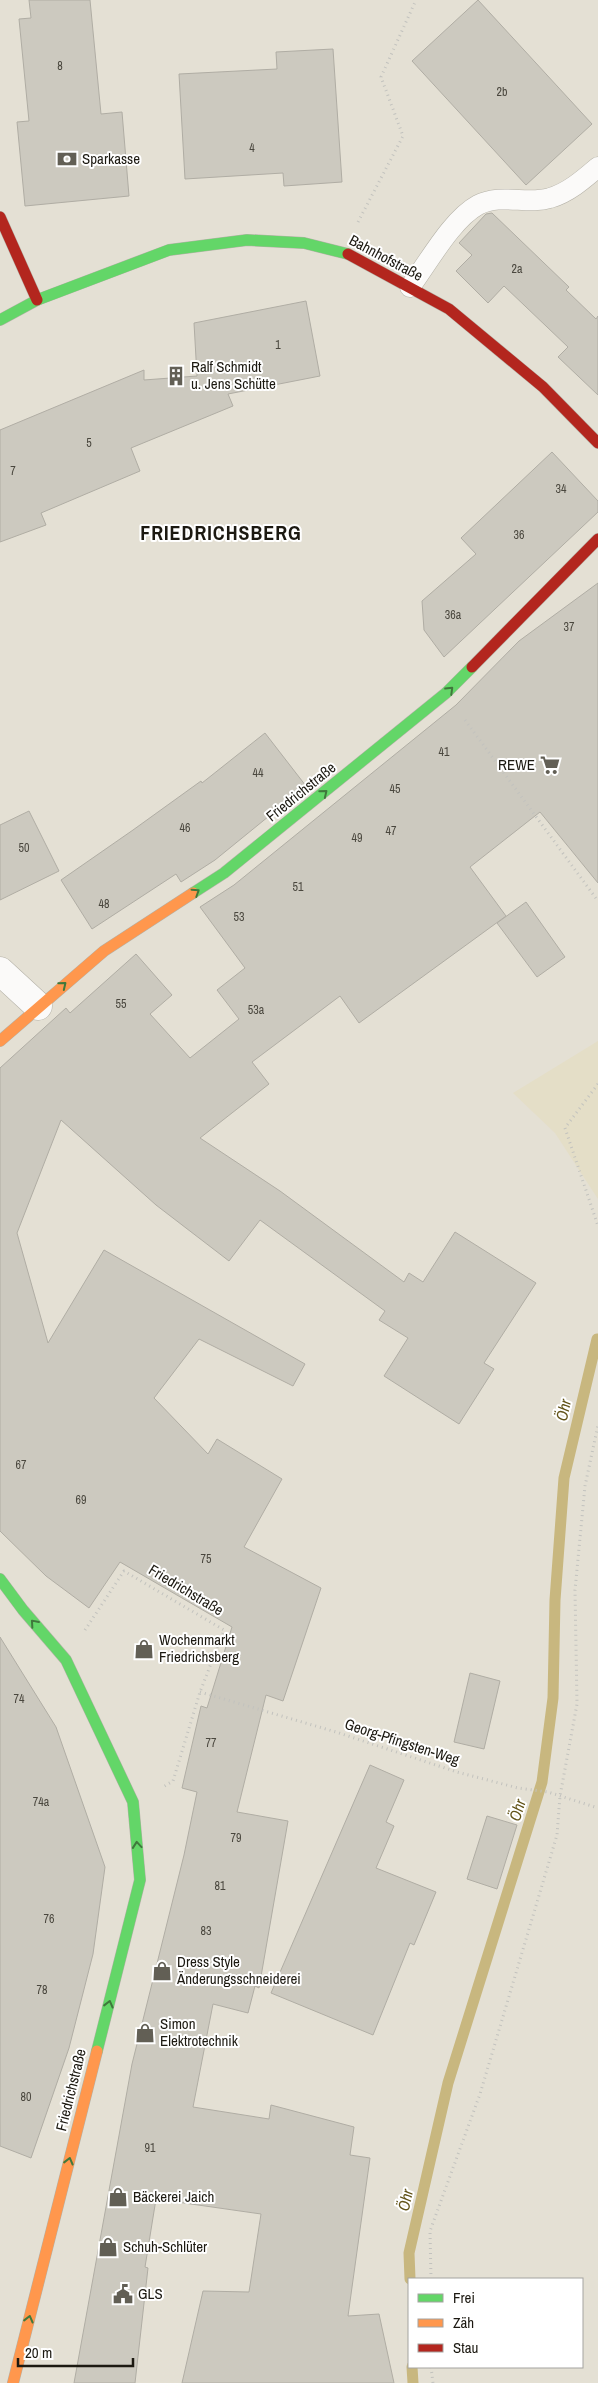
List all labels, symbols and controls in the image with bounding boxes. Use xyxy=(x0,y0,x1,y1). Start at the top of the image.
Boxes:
house number: 8 xyxy=(57,58,63,74)
house number: 2b xyxy=(497,84,507,100)
house number: 4 xyxy=(249,140,255,156)
bank icon: Sparkasse xyxy=(56,148,78,170)
place label: Sparkasse xyxy=(82,148,140,169)
street label: Bahnhofstraße xyxy=(346,229,427,286)
house number: 2a xyxy=(512,261,523,277)
house number: 1 xyxy=(275,337,281,353)
place label: Ralf Schmidt u. Jens Schütte xyxy=(191,356,276,394)
building icon: Ralf Schmidt u. Jens Schütte xyxy=(165,365,187,387)
house number: 5 xyxy=(86,435,92,451)
house number: 7 xyxy=(10,463,16,479)
house number: 34 xyxy=(556,481,567,497)
district label: FRIEDRICHSBERG xyxy=(140,519,302,546)
house number: 36 xyxy=(514,527,524,543)
house number: 36a xyxy=(445,607,462,623)
house number: 37 xyxy=(564,619,575,635)
one-way arrow xyxy=(444,687,453,696)
house number: 41 xyxy=(439,744,450,760)
place label: REWE xyxy=(498,754,535,775)
supermarket icon: REWE xyxy=(539,754,561,776)
street label: Friedrichstraße xyxy=(261,757,340,826)
house number: 44 xyxy=(253,765,264,781)
house number: 45 xyxy=(390,781,401,797)
one-way arrow xyxy=(318,790,327,798)
house number: 46 xyxy=(180,820,190,836)
house number: 47 xyxy=(386,823,397,839)
house number: 49 xyxy=(352,830,362,846)
house number: 50 xyxy=(19,840,29,856)
house number: 51 xyxy=(293,879,304,895)
one-way arrow xyxy=(190,889,199,898)
house number: 48 xyxy=(99,896,109,912)
house number: 53 xyxy=(234,909,244,925)
one-way arrow xyxy=(57,983,66,991)
house number: 55 xyxy=(116,996,127,1012)
house number: 53a xyxy=(248,1002,265,1018)
water label: Öhr xyxy=(550,1396,576,1423)
house number: 67 xyxy=(16,1457,27,1473)
house number: 69 xyxy=(76,1492,86,1508)
house number: 75 xyxy=(201,1551,212,1567)
street label: Friedrichstraße xyxy=(145,1559,228,1620)
one-way arrow xyxy=(31,1619,40,1628)
place label: Wochenmarkt Friedrichsberg xyxy=(159,1629,239,1667)
shop icon: Wochenmarkt Friedrichsberg xyxy=(133,1638,155,1660)
house number: 74 xyxy=(14,1691,25,1707)
street label: Georg-Pfingsten-Weg xyxy=(342,1713,462,1770)
house number: 77 xyxy=(206,1735,217,1751)
house number: 74a xyxy=(33,1794,50,1810)
water label: Öhr xyxy=(503,1796,531,1824)
house number: 79 xyxy=(231,1830,241,1846)
one-way arrow xyxy=(132,1841,143,1849)
house number: 81 xyxy=(215,1878,226,1894)
house number: 76 xyxy=(44,1911,54,1927)
house number: 83 xyxy=(201,1923,211,1939)
place label: Dress Style Änderungsschneiderei xyxy=(176,1951,301,1989)
shop icon: Dress Style Änderungsschneiderei xyxy=(151,1960,173,1982)
house number: 78 xyxy=(37,1982,47,1998)
one-way arrow xyxy=(103,1999,114,2008)
place label: Simon Elektrotechnik xyxy=(160,2013,239,2051)
shop icon: Simon Elektrotechnik xyxy=(134,2022,156,2044)
street label: Friedrichstraße xyxy=(50,2046,91,2133)
house number: 80 xyxy=(21,2089,31,2105)
house number: 91 xyxy=(145,2140,156,2156)
one-way arrow xyxy=(63,2157,74,2166)
shop icon: Bäckerei Jaich xyxy=(107,2186,129,2208)
place label: Bäckerei Jaich xyxy=(133,2186,214,2207)
water label: Öhr xyxy=(392,2186,418,2213)
shop icon: Schuh-Schlüter xyxy=(97,2236,119,2258)
place label: Schuh-Schlüter xyxy=(123,2236,207,2257)
legend xyxy=(408,2278,583,2368)
public building icon: GLS xyxy=(112,2283,134,2305)
place label: GLS xyxy=(138,2283,163,2304)
text: Frei xyxy=(453,2287,475,2308)
text: Zäh xyxy=(453,2312,474,2333)
one-way arrow xyxy=(23,2314,34,2323)
scale bar xyxy=(18,2336,132,2368)
text: Stau xyxy=(453,2337,478,2358)
text: 20 m xyxy=(25,2342,52,2363)

